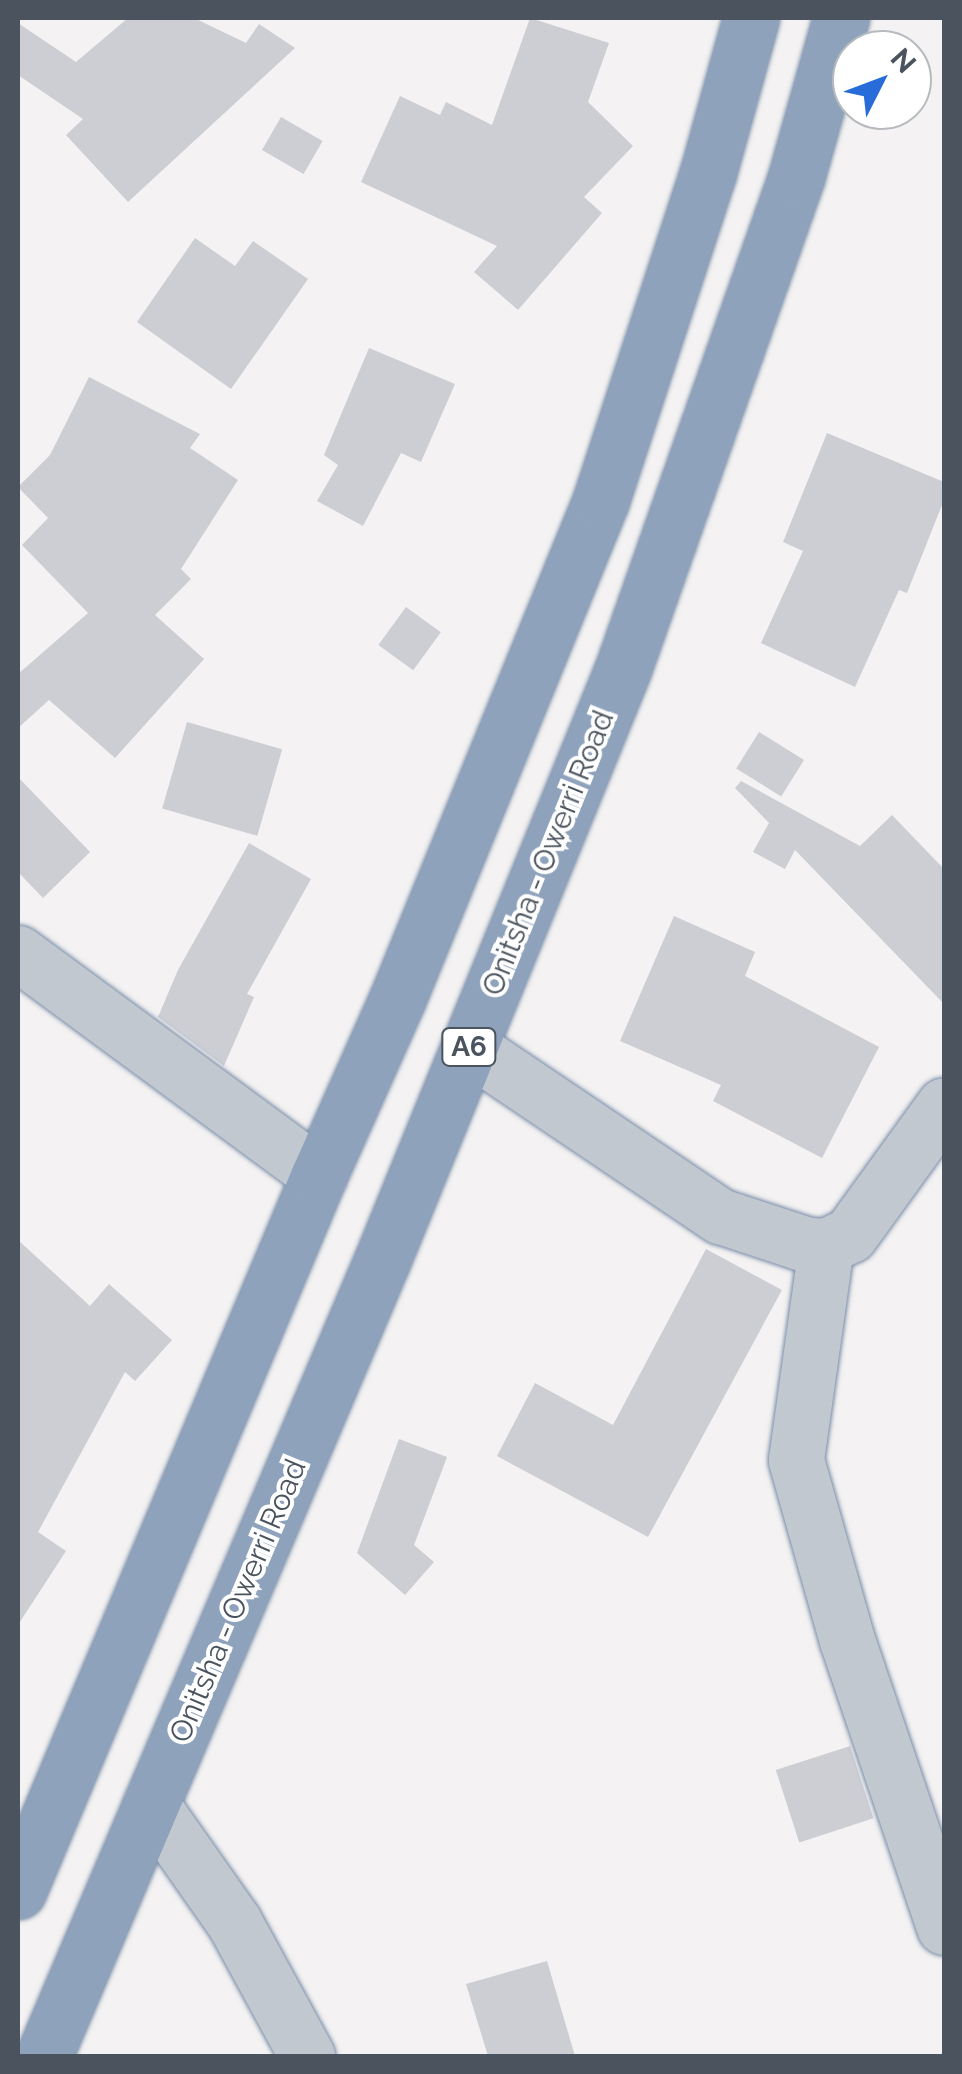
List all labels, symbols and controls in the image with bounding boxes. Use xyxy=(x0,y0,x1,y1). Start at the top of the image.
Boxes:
north arrow xyxy=(832,30,932,130)
text: N xyxy=(884,42,923,80)
street label: Onitsha - Owerri Road xyxy=(474,705,622,1001)
road number: A6 xyxy=(439,1024,499,1070)
street label: Onitsha - Owerri Road xyxy=(162,1454,314,1748)

